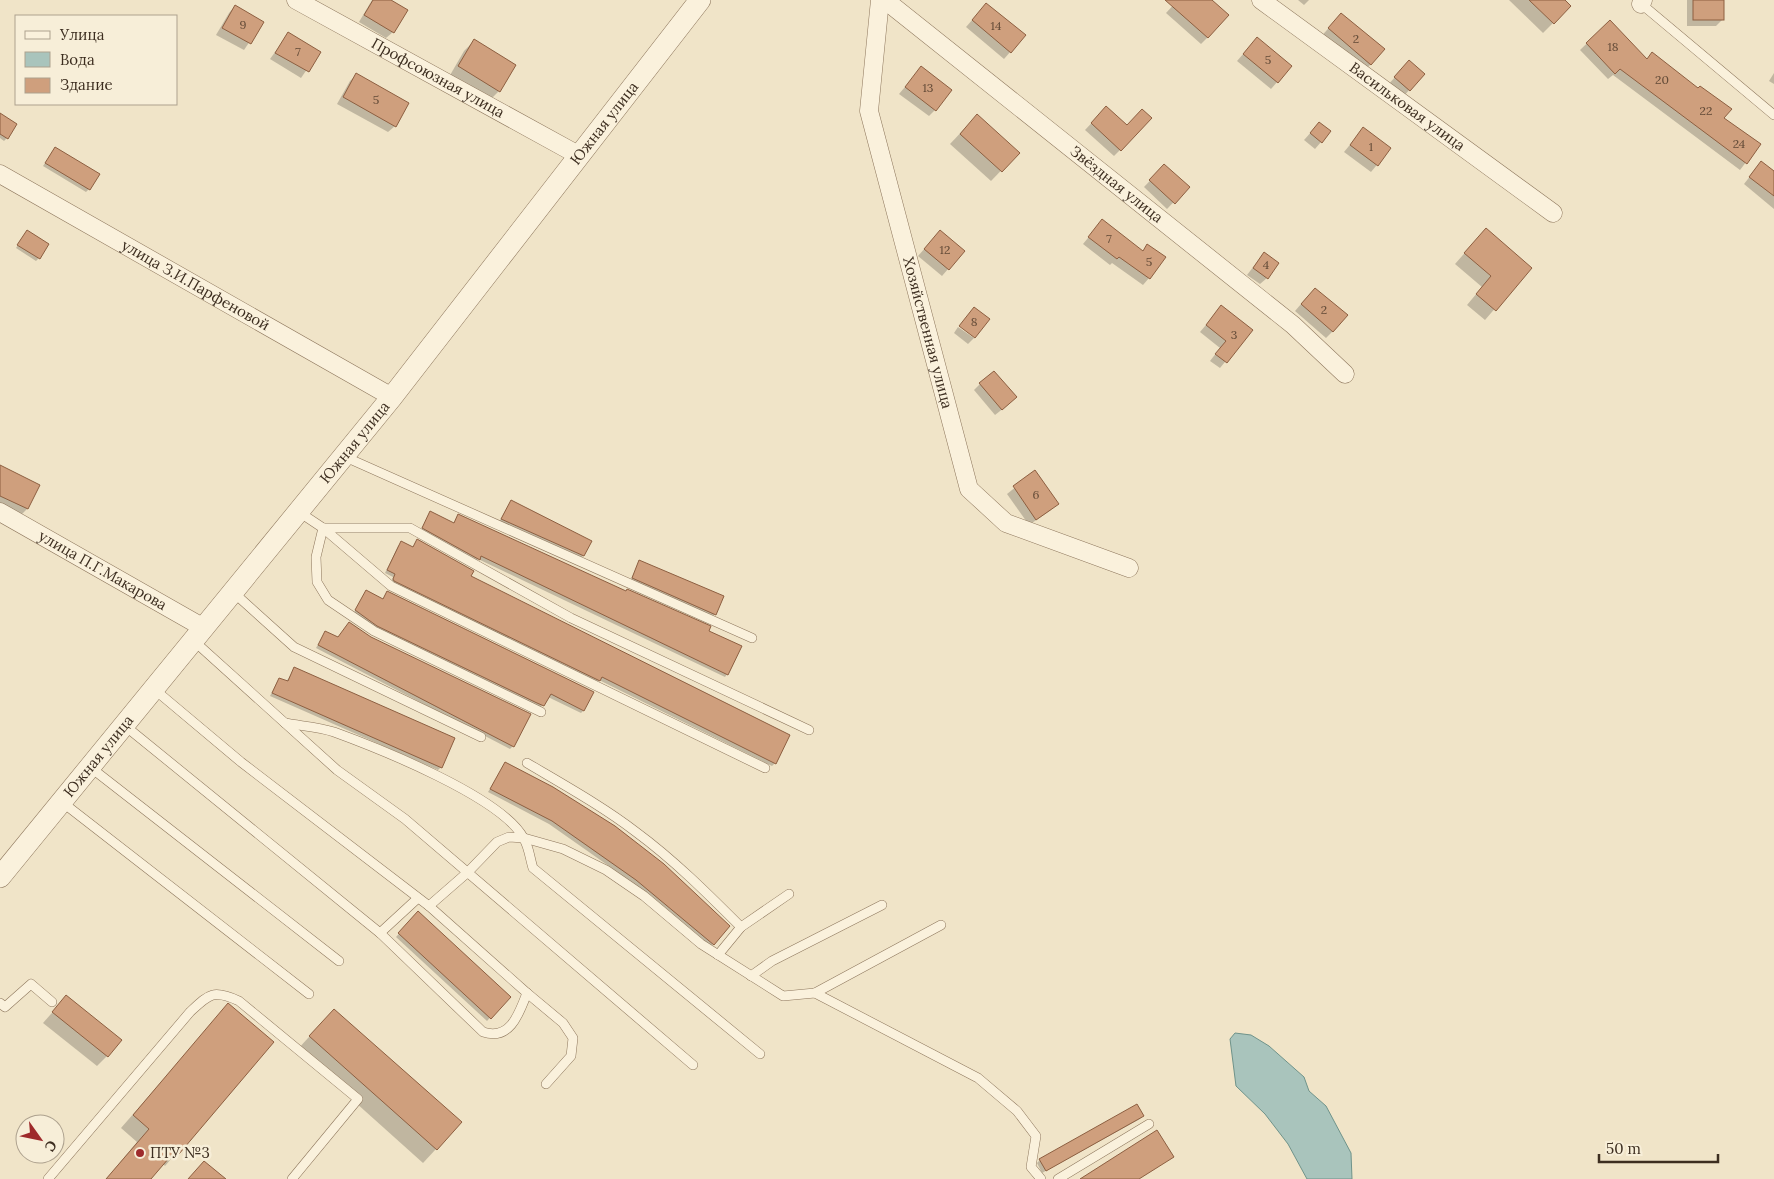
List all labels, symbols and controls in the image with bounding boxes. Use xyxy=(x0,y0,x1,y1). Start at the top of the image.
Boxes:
legend xyxy=(15,15,178,105)
house number: 9 xyxy=(240,17,247,32)
house number: 14 xyxy=(991,18,1002,33)
text: Улица xyxy=(59,25,105,44)
house number: 2 xyxy=(1353,31,1359,46)
street label: Профсоюзная улица xyxy=(368,33,508,122)
house number: 18 xyxy=(1607,39,1619,54)
house number: 7 xyxy=(295,44,301,59)
text: Вода xyxy=(60,50,95,69)
house number: 5 xyxy=(1265,52,1271,67)
street label: Васильковая улица xyxy=(1346,58,1469,155)
house number: 20 xyxy=(1655,72,1669,87)
text: Здание xyxy=(60,75,113,94)
street label: Южная улица xyxy=(566,78,642,169)
house number: 13 xyxy=(922,80,934,95)
house number: 5 xyxy=(373,92,379,107)
house number: 22 xyxy=(1700,103,1712,118)
house number: 24 xyxy=(1733,136,1746,151)
house number: 1 xyxy=(1369,139,1373,154)
street label: Звёздная улица xyxy=(1067,141,1167,227)
house number: 7 xyxy=(1106,231,1112,246)
street label: улица З.И.Парфеновой xyxy=(118,235,273,335)
house number: 12 xyxy=(940,242,950,257)
house number: 5 xyxy=(1146,254,1152,269)
street label: Хозяйственная улица xyxy=(899,255,957,411)
house number: 4 xyxy=(1263,257,1270,272)
house number: 2 xyxy=(1321,302,1327,317)
house number: 8 xyxy=(971,314,978,329)
house number: 3 xyxy=(1231,327,1238,342)
street label: Южная улица xyxy=(315,397,394,487)
house number: 6 xyxy=(1033,487,1040,502)
street label: улица П.Г.Макарова xyxy=(35,526,171,614)
street label: Южная улица xyxy=(59,711,137,801)
north arrow xyxy=(15,1114,65,1164)
scale bar xyxy=(1599,1132,1718,1164)
text: С xyxy=(41,1137,61,1155)
text: 50 m xyxy=(1606,1139,1641,1158)
place label: ПТУ №3 xyxy=(150,1143,210,1162)
marker: ПТУ №3 xyxy=(134,1147,146,1159)

